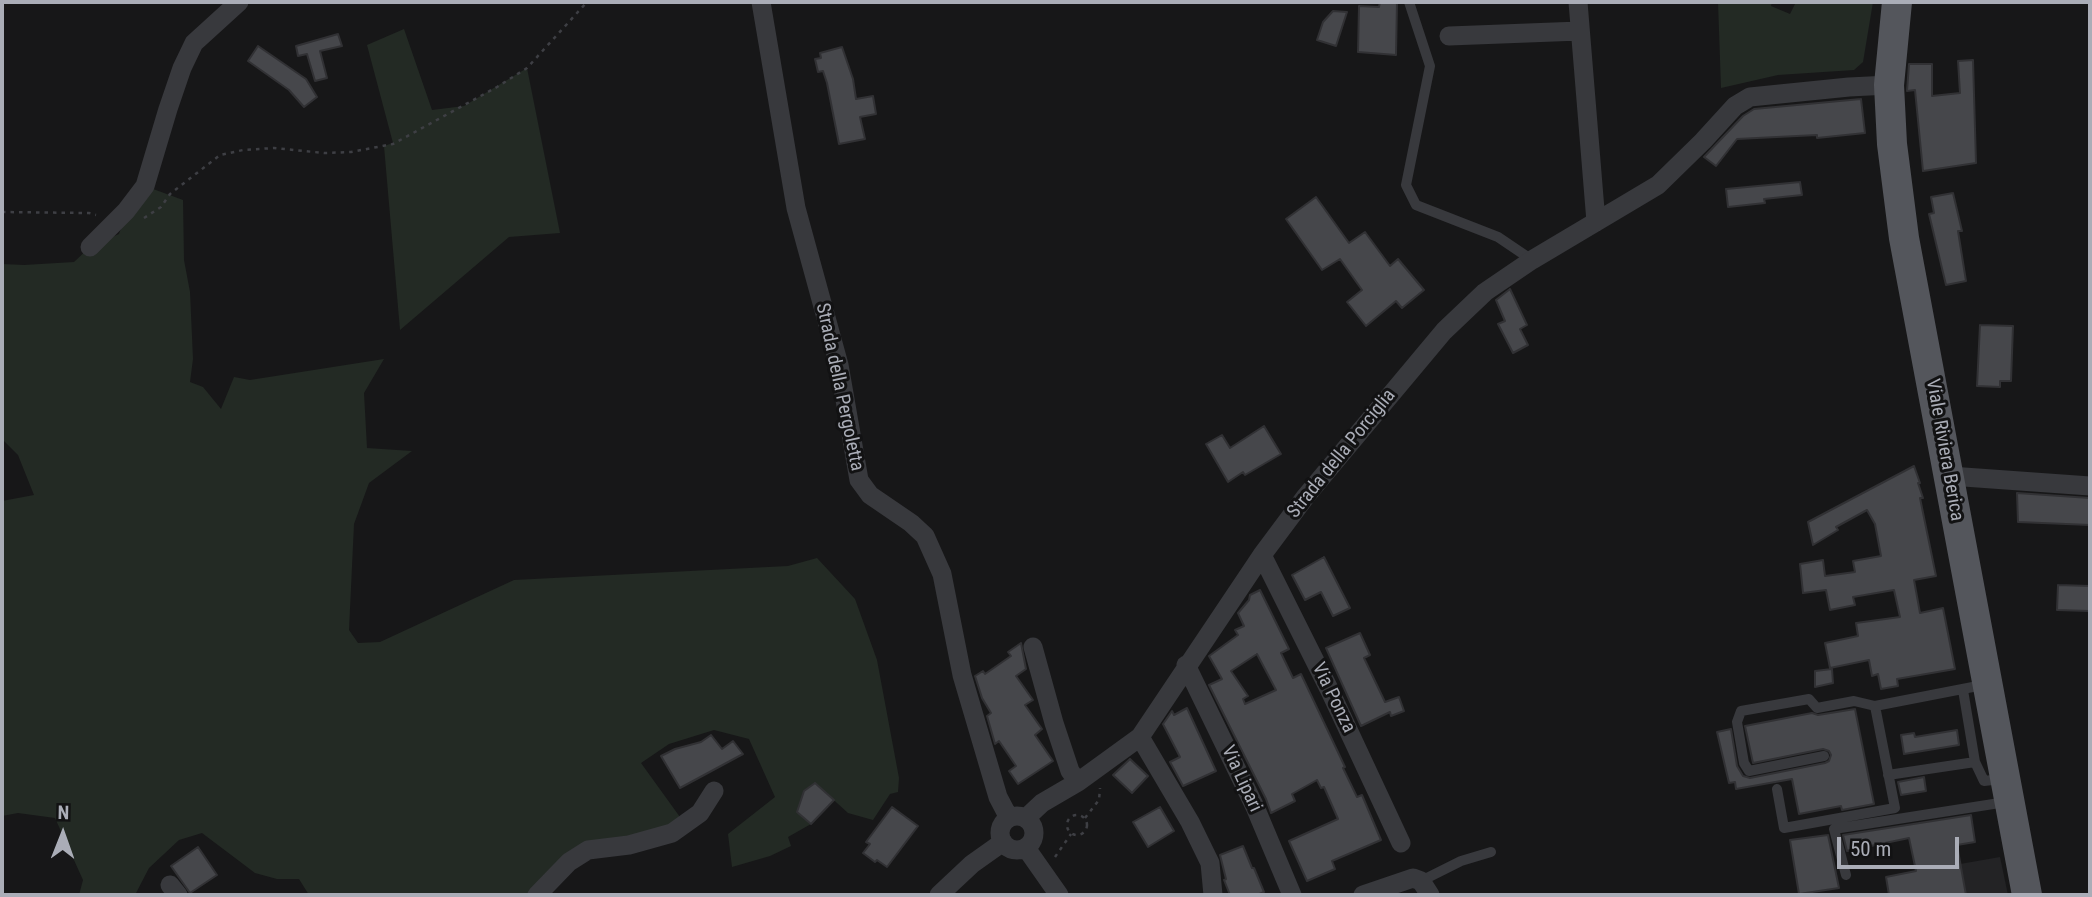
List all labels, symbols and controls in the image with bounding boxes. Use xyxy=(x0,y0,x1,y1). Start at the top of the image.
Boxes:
street label: Strada della Pergoletta xyxy=(810,301,868,473)
street label: Viale Riviera Berica xyxy=(1920,377,1968,523)
street label: Strada della Porciglia xyxy=(1283,385,1401,523)
street label: Via Ponza xyxy=(1306,659,1360,737)
street label: Via Lipari xyxy=(1216,742,1266,816)
north arrow xyxy=(28,799,98,869)
text: N xyxy=(57,801,69,824)
scale bar xyxy=(1840,824,1962,868)
text: 50 m xyxy=(1850,837,1891,861)

